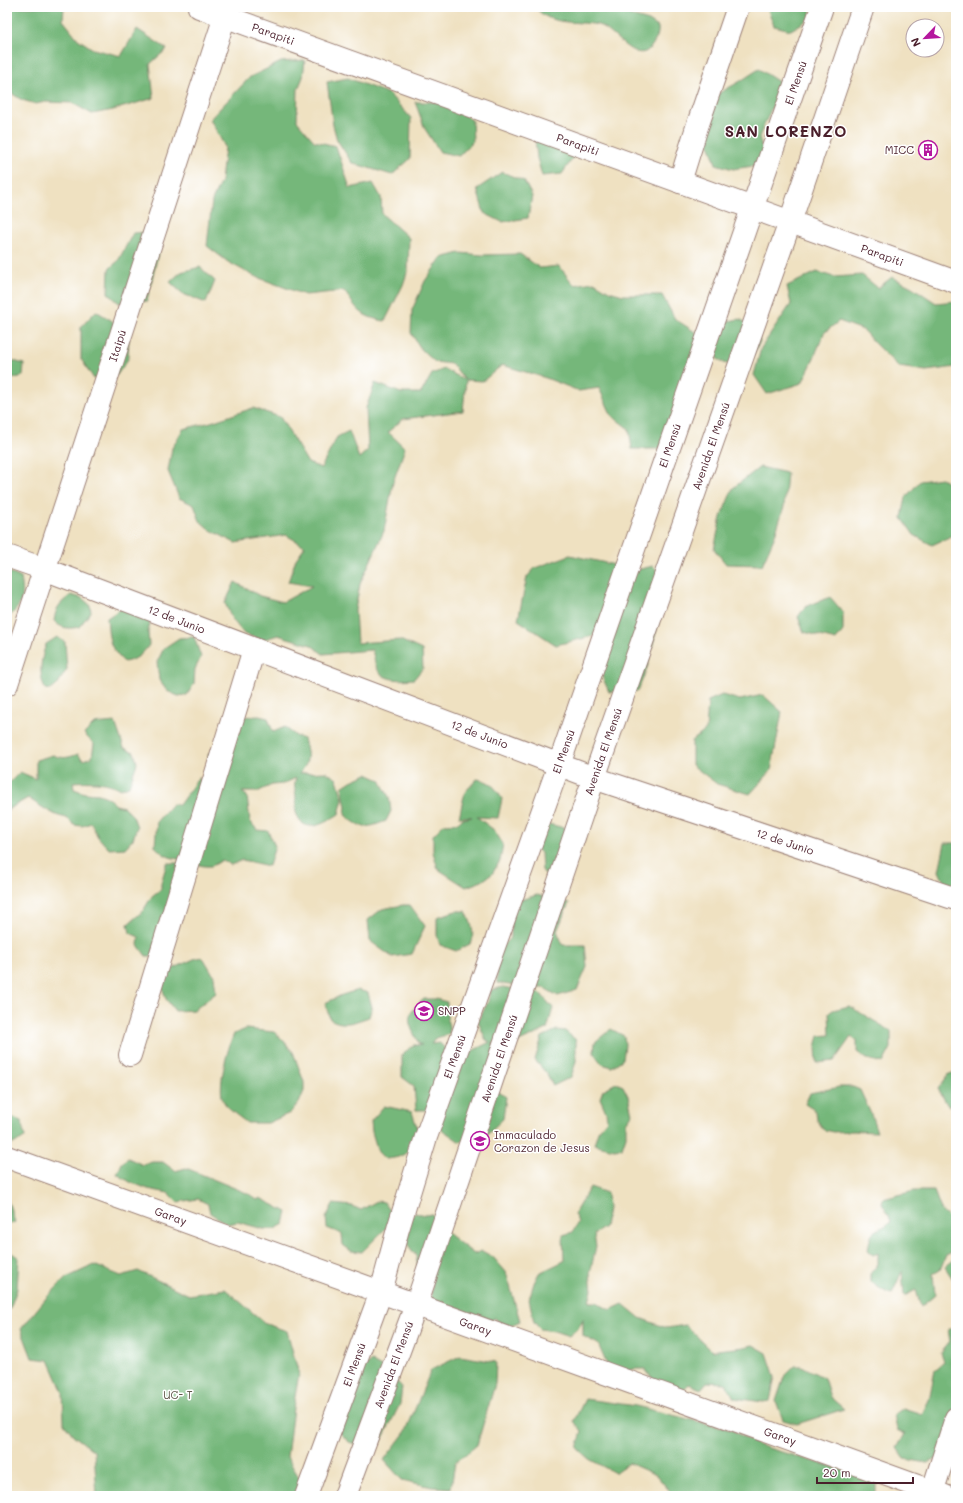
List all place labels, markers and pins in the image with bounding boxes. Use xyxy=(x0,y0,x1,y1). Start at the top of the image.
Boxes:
building icon: MICC xyxy=(917,139,939,161)
place label: MICC xyxy=(885,142,914,157)
school or university icon: SNPP xyxy=(413,1000,435,1022)
place label: SNPP xyxy=(438,1003,466,1018)
place label: Inmaculado Corazon de Jesus xyxy=(494,1127,590,1155)
school or university icon: Inmaculado Corazon de Jesus xyxy=(469,1130,491,1152)

